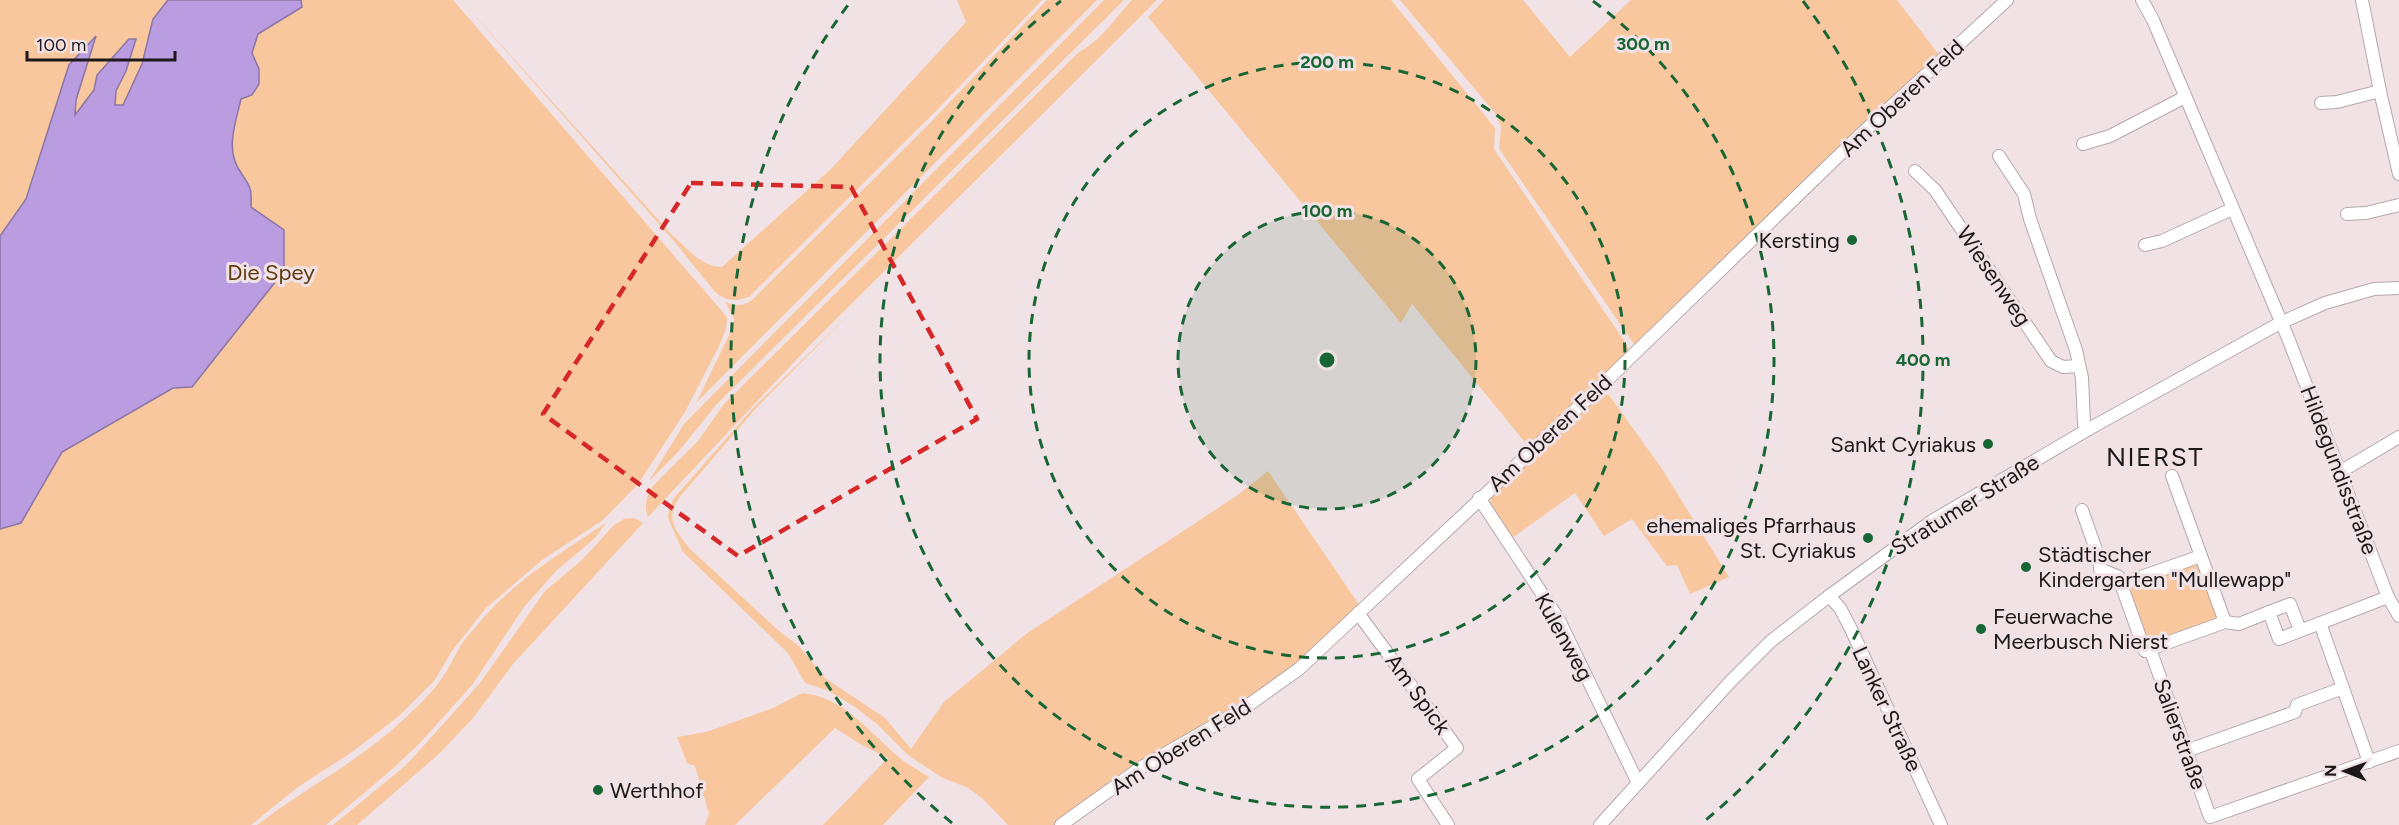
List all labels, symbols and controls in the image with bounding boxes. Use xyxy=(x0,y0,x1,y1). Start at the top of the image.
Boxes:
scale bar xyxy=(27,24,176,62)
text: 300 m xyxy=(1616,33,1670,55)
text: 100 m xyxy=(36,34,86,56)
street label: Am Oberen Feld xyxy=(1834,34,1970,162)
text: 200 m xyxy=(1300,51,1354,73)
text: 100 m xyxy=(1302,200,1352,222)
street label: Wiesenweg xyxy=(1951,221,2037,331)
place label: Kersting xyxy=(1758,227,1840,254)
marker: Kersting xyxy=(1845,233,1859,247)
park label: Die Spey xyxy=(227,259,315,286)
text: 400 m xyxy=(1896,349,1950,371)
centre of rings xyxy=(1317,350,1337,370)
street label: Am Oberen Feld xyxy=(1482,369,1618,497)
street label: Hildegundisstraße xyxy=(2294,382,2384,558)
place label: Sankt Cyriakus xyxy=(1830,431,1976,458)
marker: Sankt Cyriakus xyxy=(1981,437,1995,451)
district label: NIERST xyxy=(2106,441,2204,473)
street label: Stratumer Straße xyxy=(1886,449,2044,561)
place label: ehemaliges Pfarrhaus St. Cyriakus xyxy=(1646,512,1856,564)
marker: ehemaliges Pfarrhaus St. Cyriakus xyxy=(1861,531,1875,545)
place label: Städtischer Kindergarten "Mullewapp" xyxy=(2038,541,2291,593)
marker: Städtischer Kindergarten "Mullewapp" xyxy=(2019,560,2033,574)
street label: Kulenweg xyxy=(1529,588,1599,686)
place label: Feuerwache Meerbusch Nierst xyxy=(1993,603,2168,655)
marker: Feuerwache Meerbusch Nierst xyxy=(1974,622,1988,636)
street label: Lanker Straße xyxy=(1846,642,1928,776)
street label: Am Spick xyxy=(1380,648,1457,740)
street label: Salierstraße xyxy=(2148,675,2212,793)
street label: Am Oberen Feld xyxy=(1106,693,1256,801)
north arrow xyxy=(2315,741,2375,801)
text: N xyxy=(2321,764,2340,777)
place label: Werthhof xyxy=(610,777,704,804)
marker: Werthhof xyxy=(591,783,605,797)

